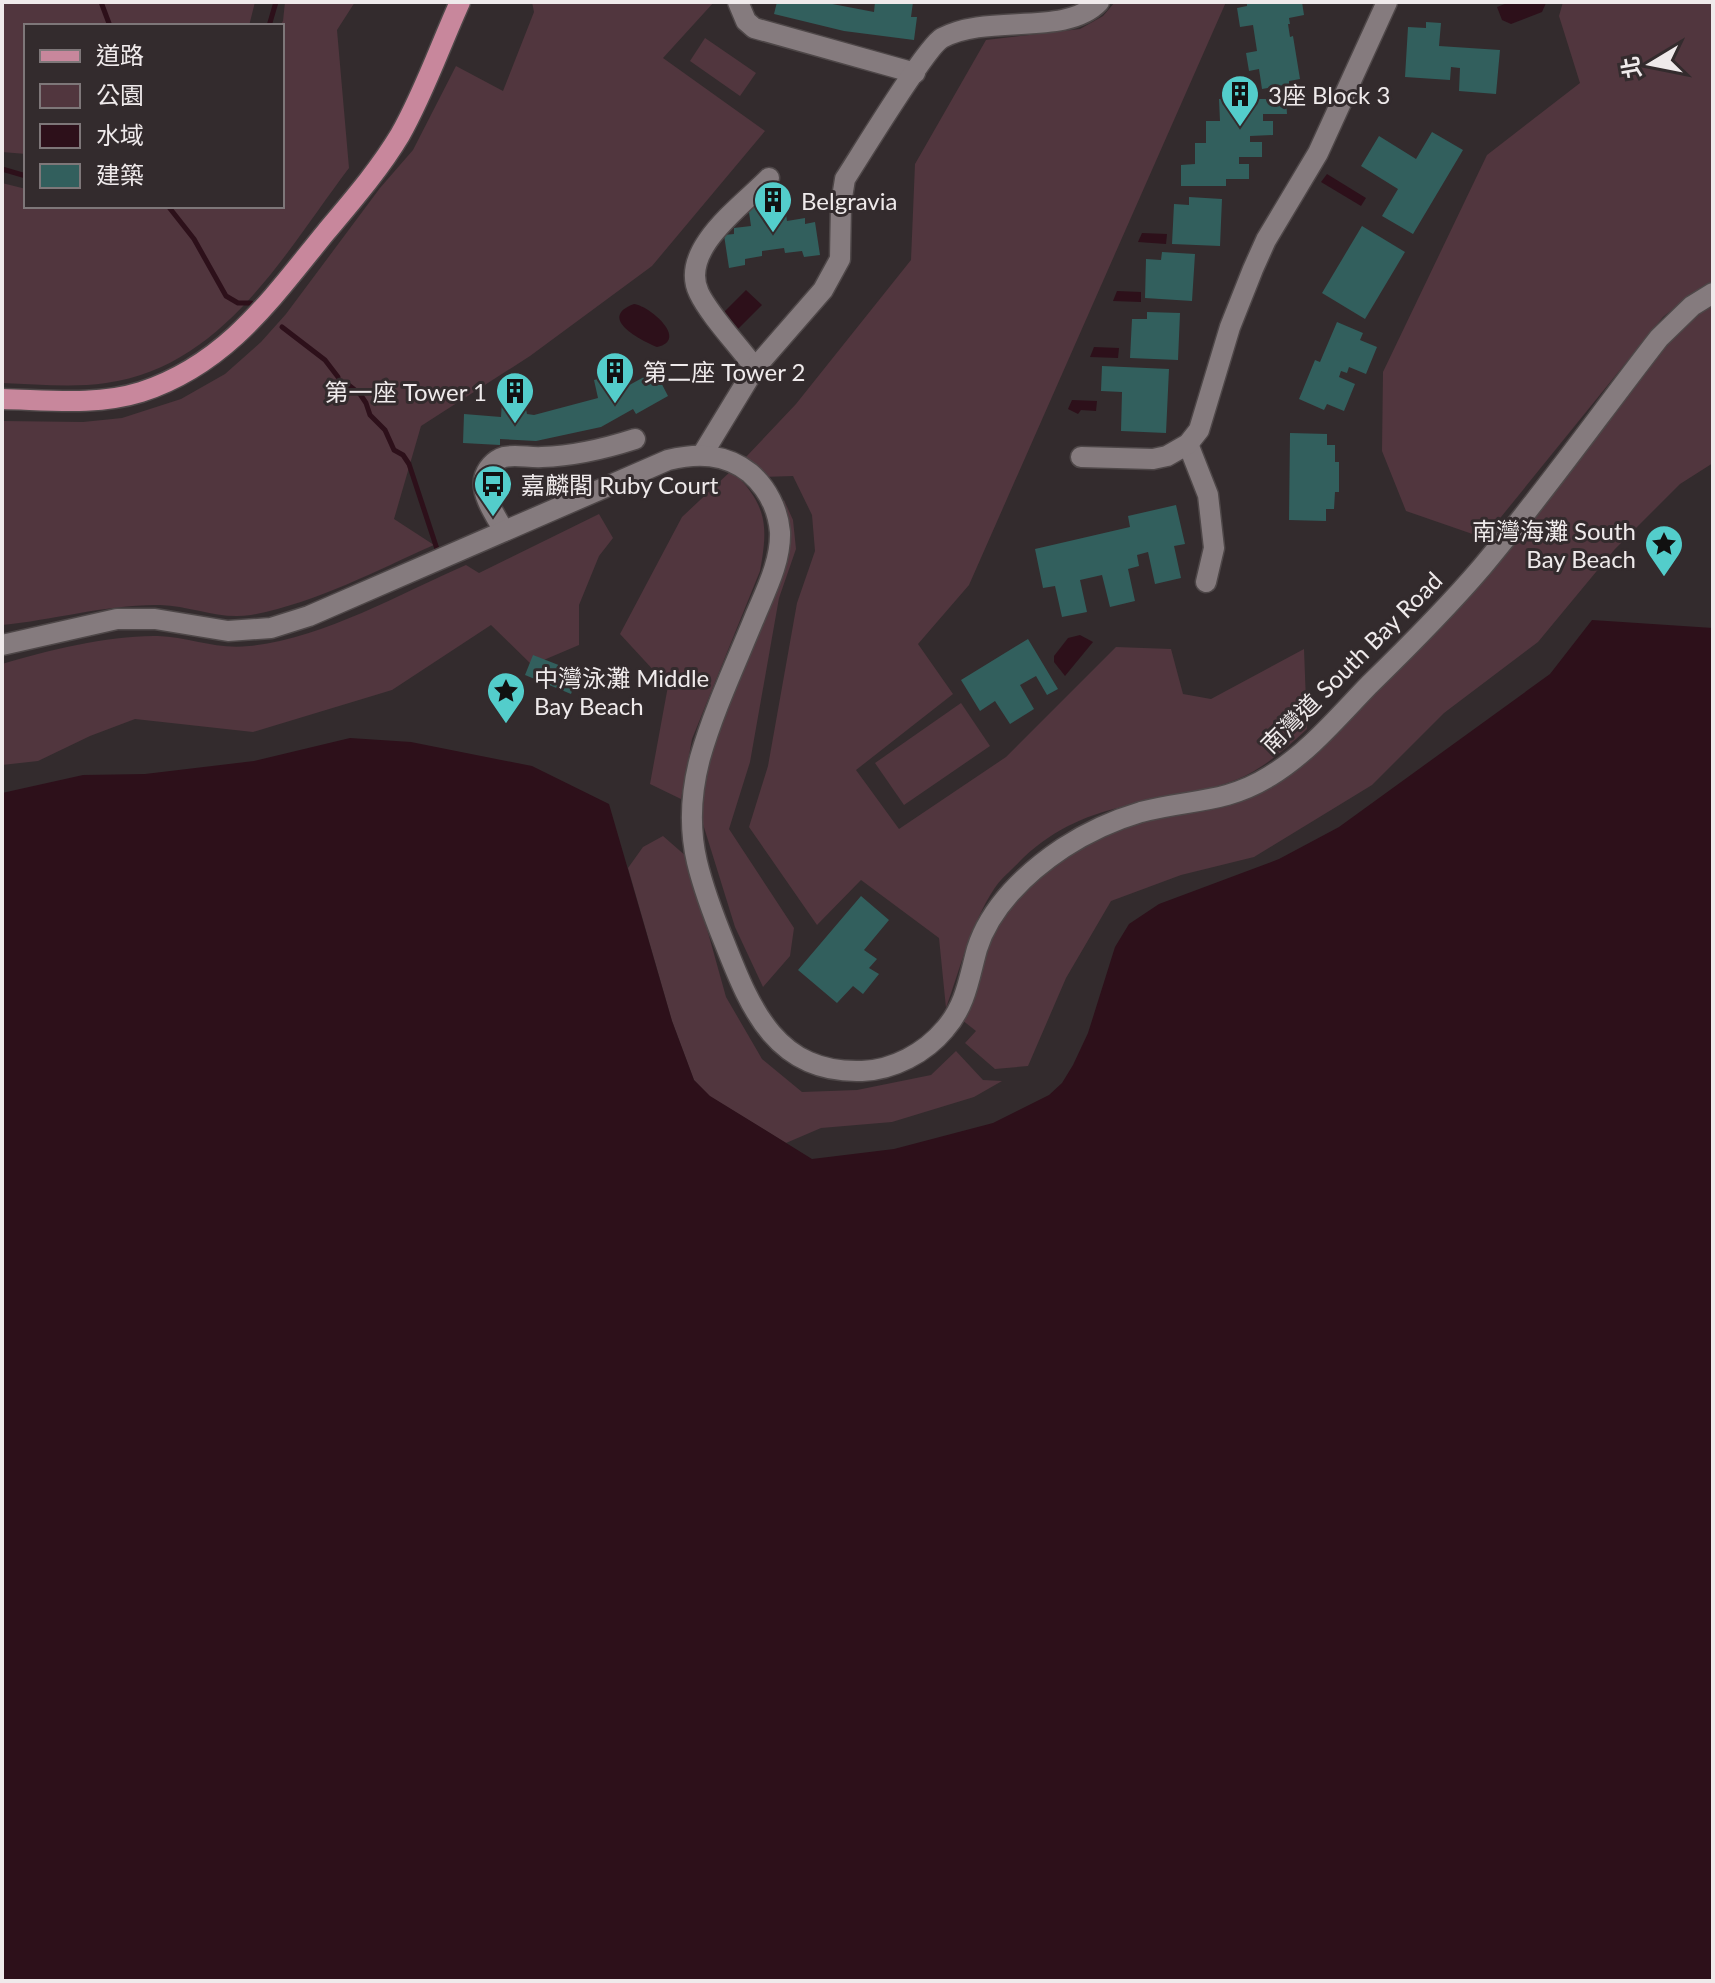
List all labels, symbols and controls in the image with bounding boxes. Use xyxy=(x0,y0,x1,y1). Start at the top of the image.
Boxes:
legend xyxy=(24,24,284,208)
north arrow xyxy=(1611,24,1691,104)
text: 道路 xyxy=(96,40,144,69)
text: 北 xyxy=(1616,54,1646,81)
building icon: 3座 Block 3 xyxy=(1219,73,1261,128)
text: 公園 xyxy=(96,80,144,109)
place label: 3座 Block 3 xyxy=(1268,80,1390,109)
text: 水域 xyxy=(96,120,144,149)
text: 建築 xyxy=(96,160,144,189)
building icon: Belgravia xyxy=(752,179,794,234)
place label: Belgravia xyxy=(801,186,897,215)
building icon: 第二座 Tower 2 xyxy=(594,350,636,405)
place label: 第二座 Tower 2 xyxy=(643,357,805,386)
building icon: 第一座 Tower 1 xyxy=(494,370,536,425)
place label: 第一座 Tower 1 xyxy=(325,377,487,406)
bus stop icon: 嘉麟閣 Ruby Court xyxy=(472,463,514,518)
place label: 嘉麟閣 Ruby Court xyxy=(521,470,719,499)
place label: 南灣海灘 South Bay Beach xyxy=(1472,516,1636,573)
place icon: 南灣海灘 South Bay Beach xyxy=(1643,523,1685,578)
street label: 南灣道 South Bay Road xyxy=(1254,565,1448,759)
place label: 中灣泳灘 Middle Bay Beach xyxy=(534,663,709,720)
place icon: 中灣泳灘 Middle Bay Beach xyxy=(485,670,527,725)

